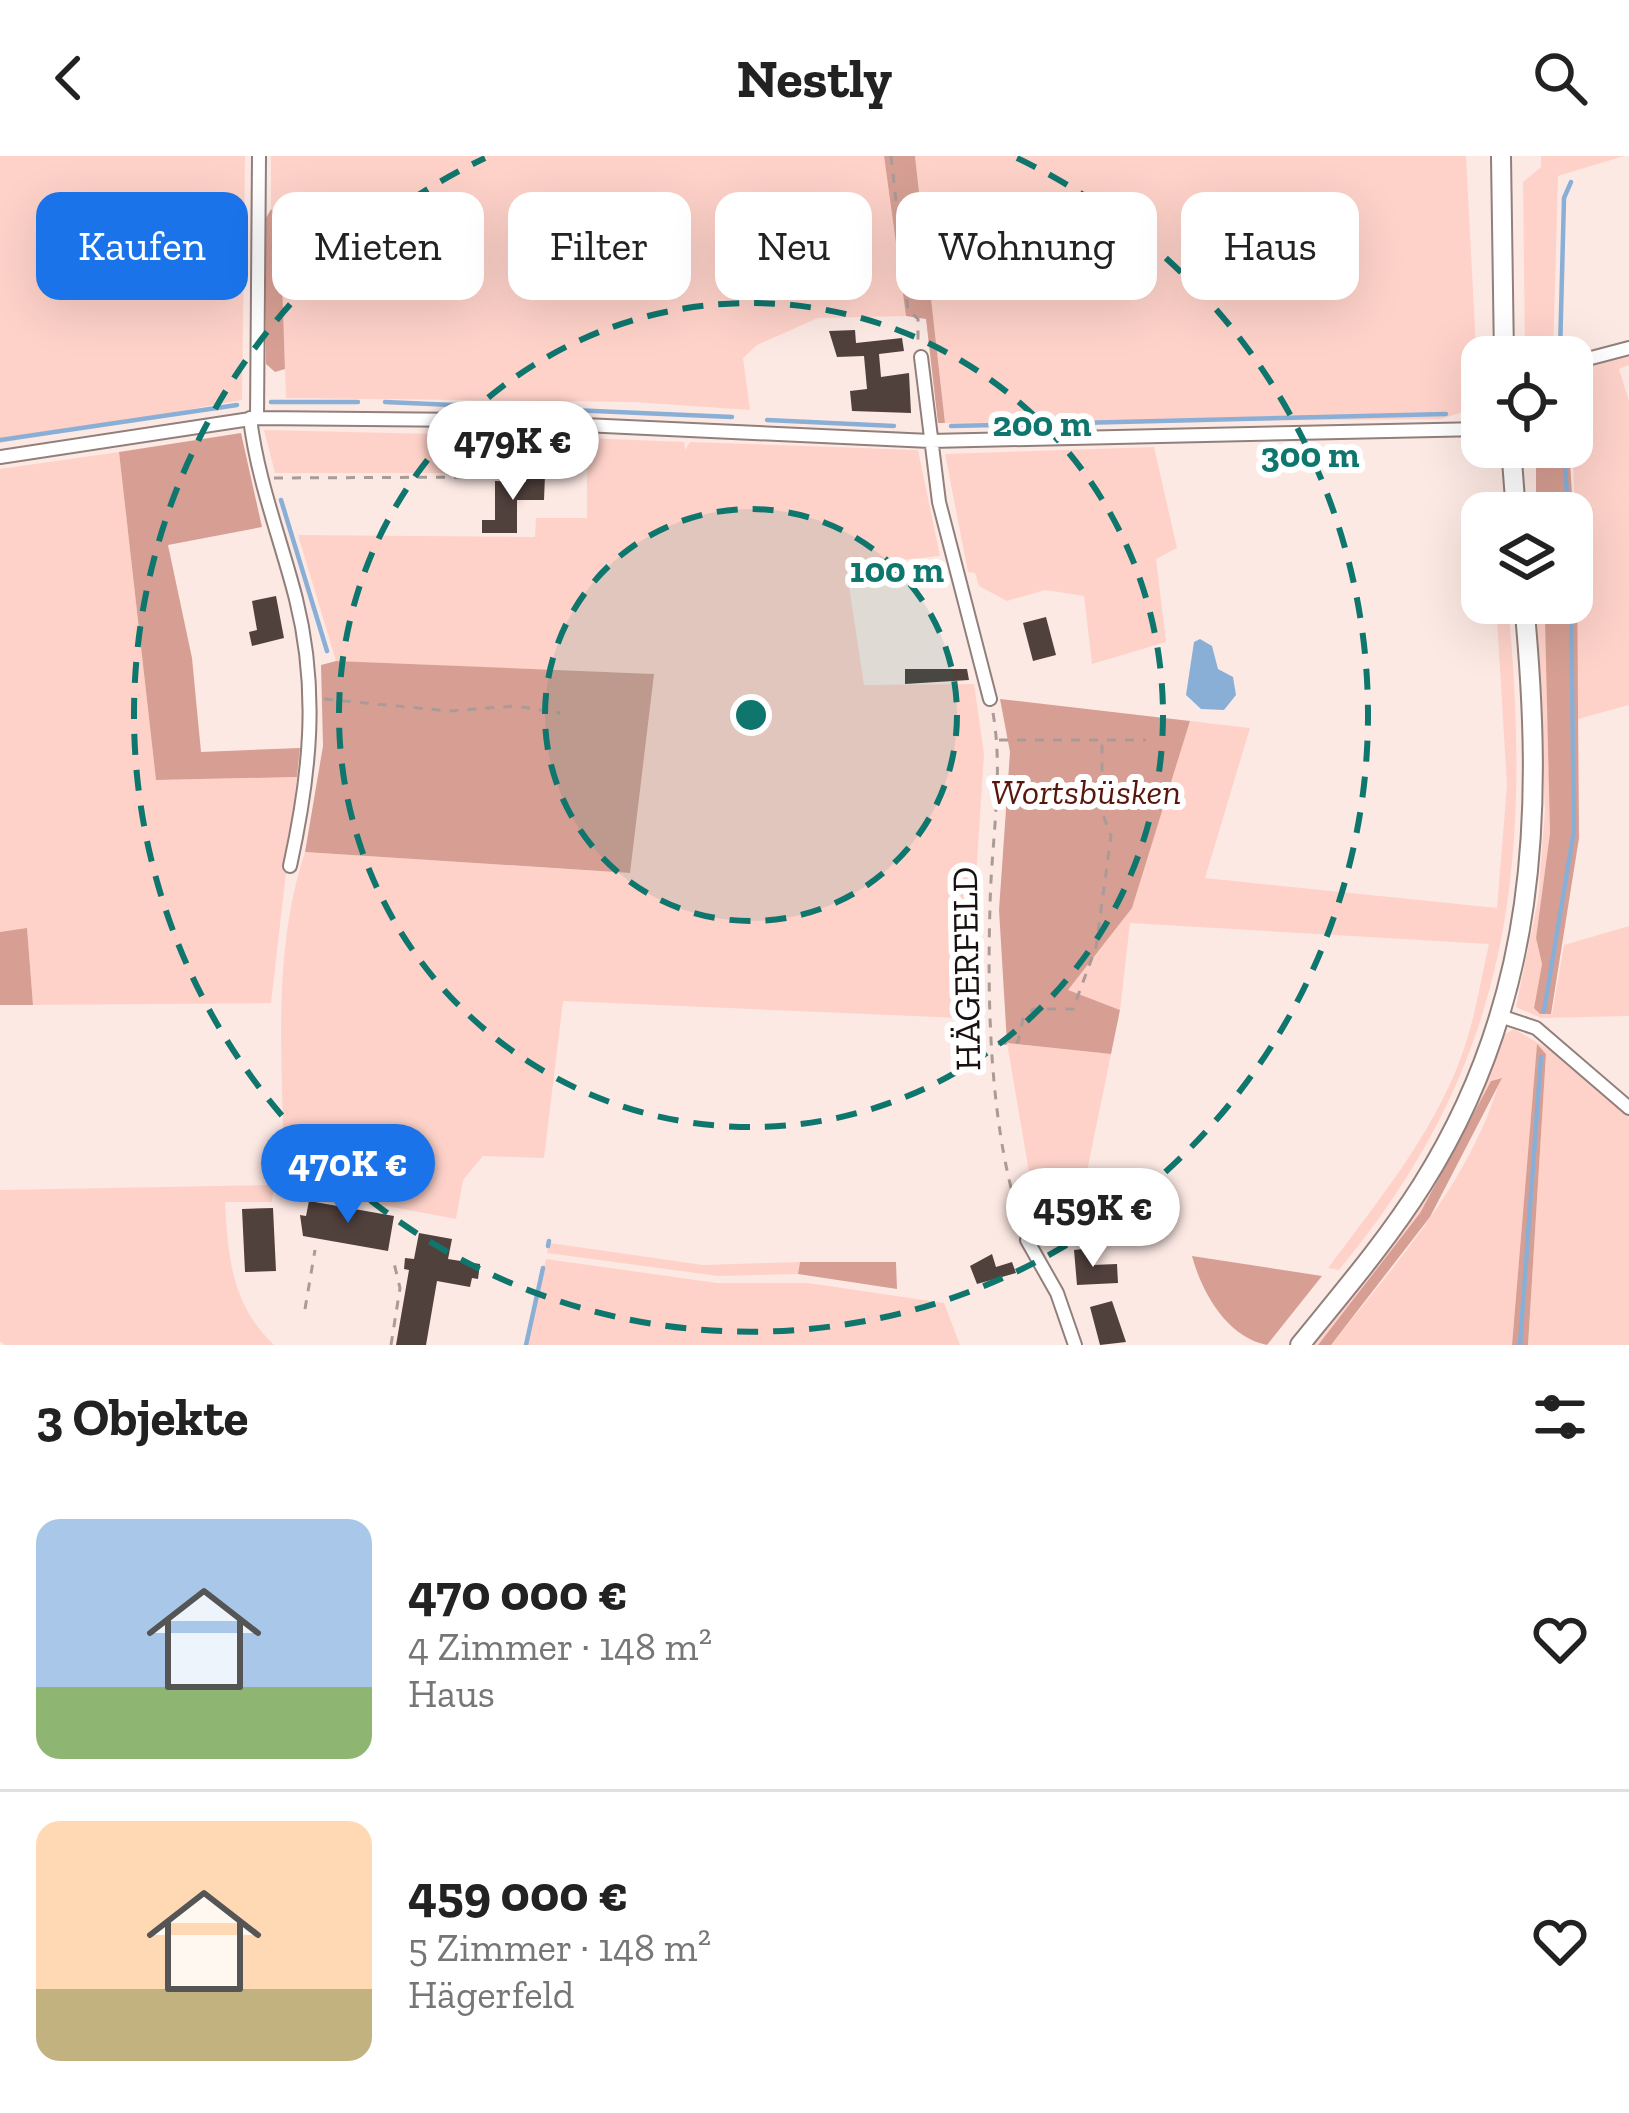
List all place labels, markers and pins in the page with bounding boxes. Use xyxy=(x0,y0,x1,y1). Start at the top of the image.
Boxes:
pin: 479K € xyxy=(415,401,611,503)
centre of rings xyxy=(730,694,772,736)
pin: 470K € xyxy=(250,1124,446,1226)
pin: 459K € xyxy=(995,1168,1191,1270)

